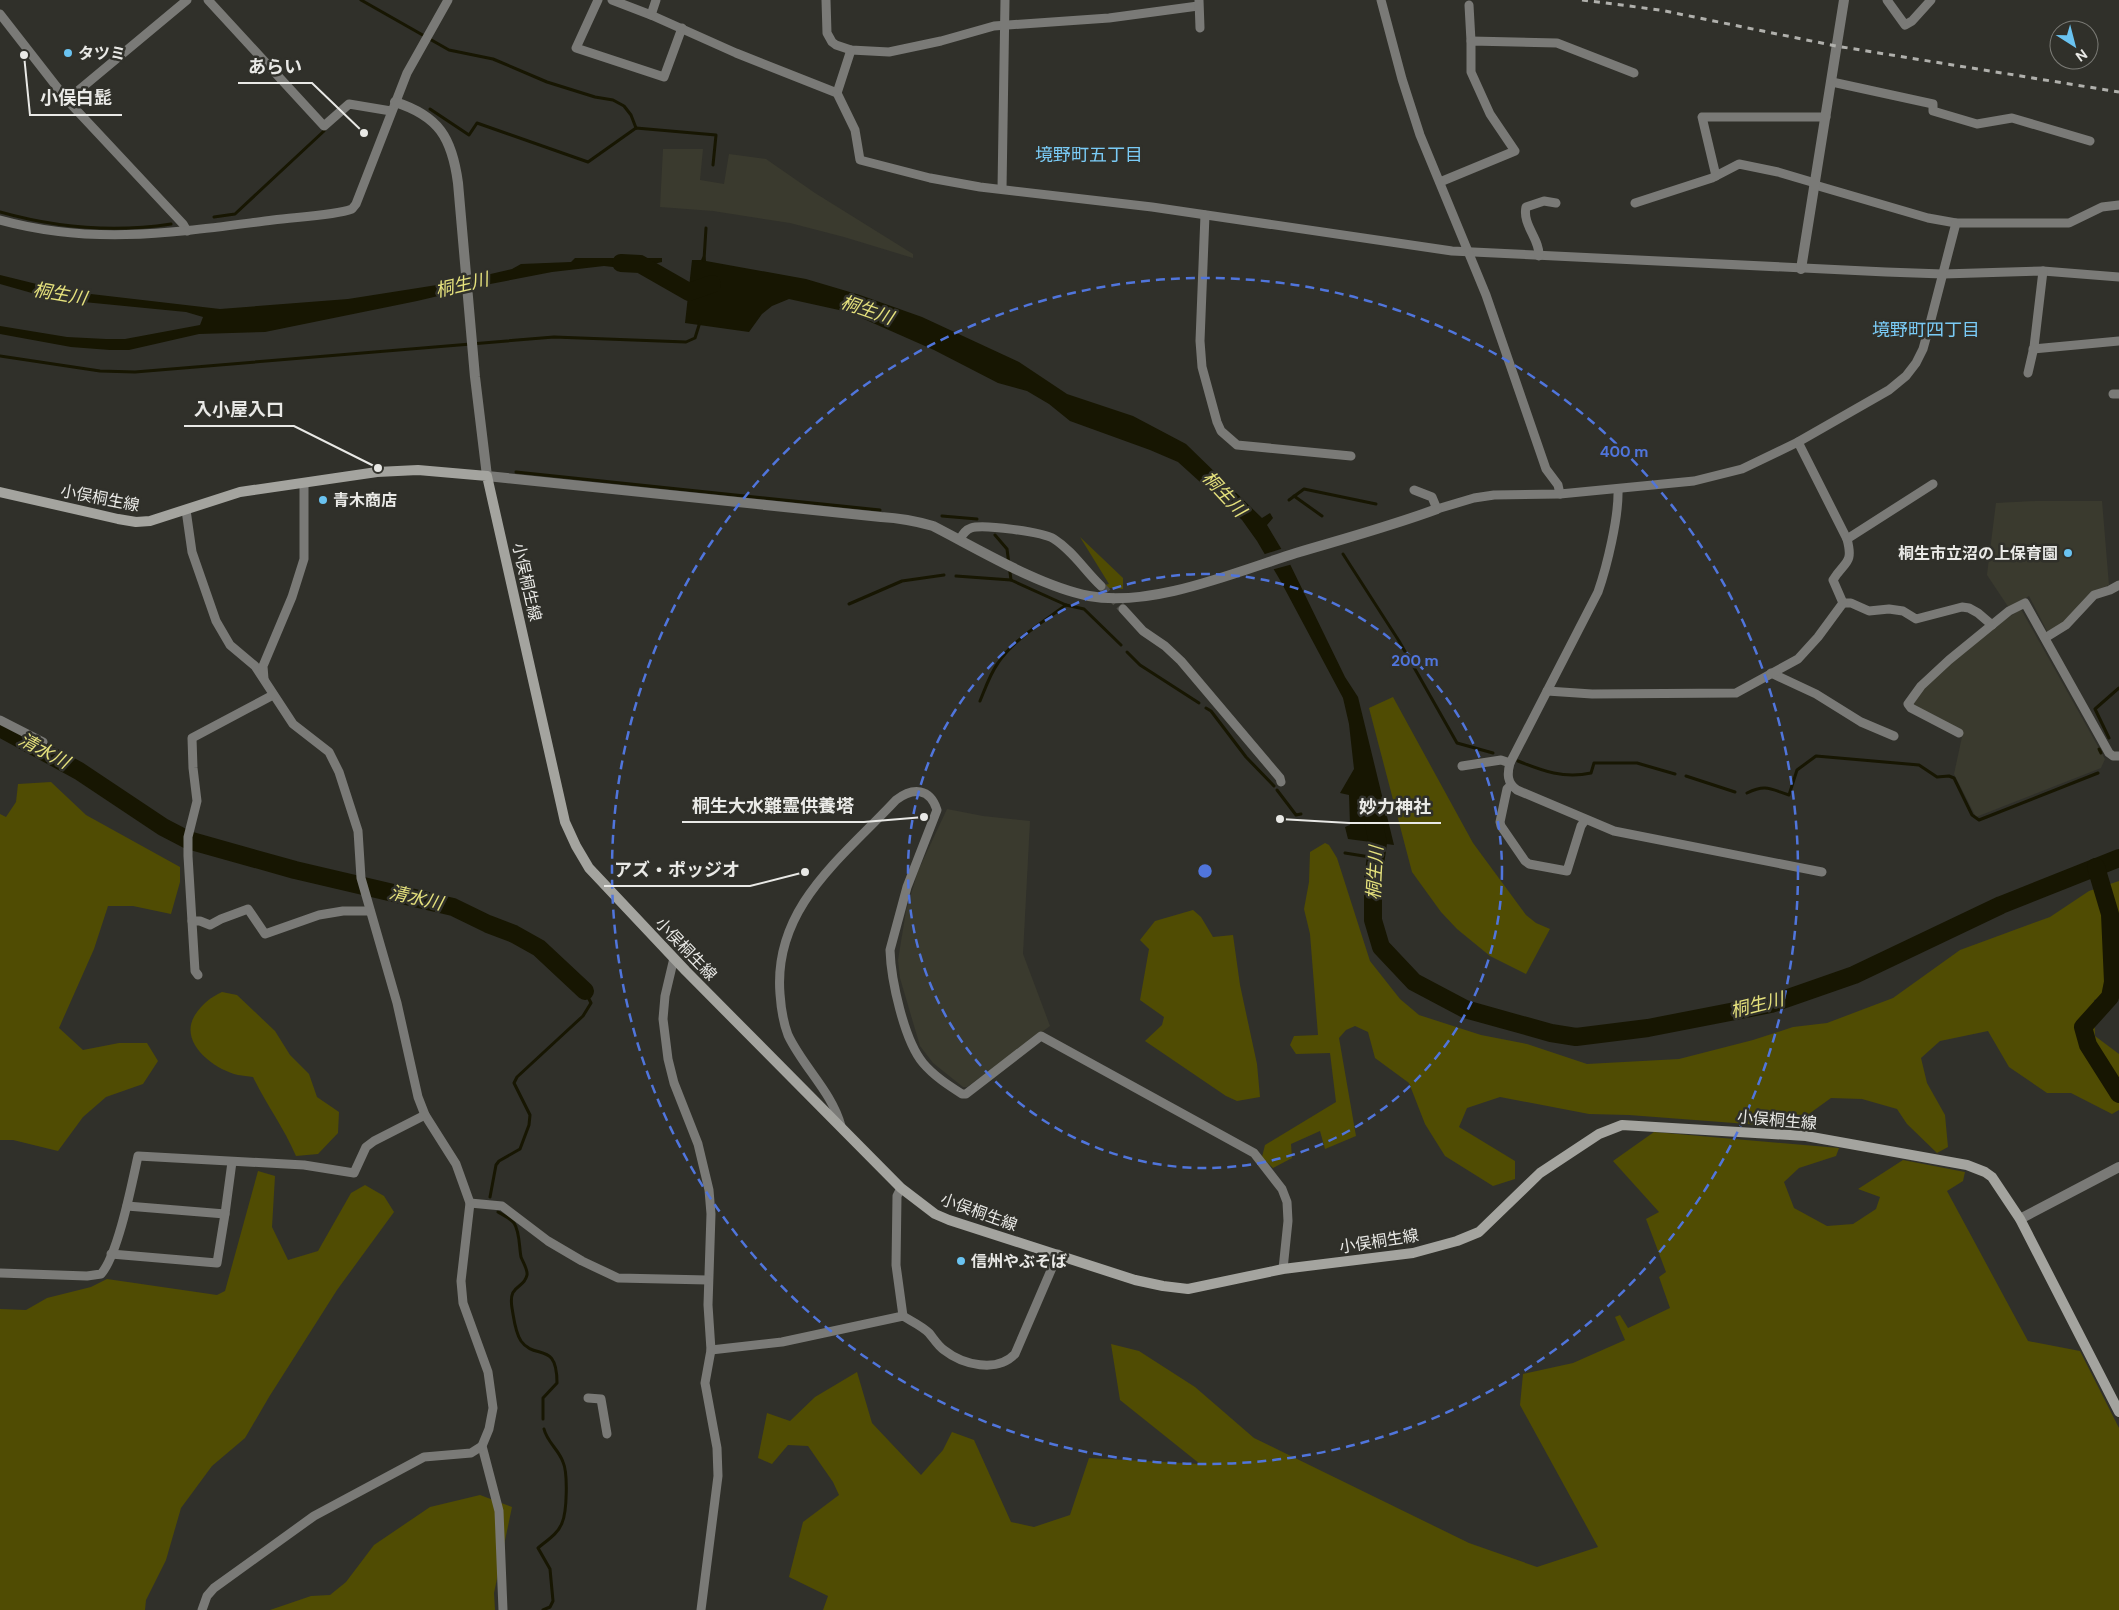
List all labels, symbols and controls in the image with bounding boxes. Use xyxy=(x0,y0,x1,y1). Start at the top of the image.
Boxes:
north arrow xyxy=(2049,20,2099,70)
place label: タツミ xyxy=(78,43,126,64)
text: N xyxy=(2072,45,2091,66)
marker: タツミ xyxy=(62,47,74,59)
callout: あらい xyxy=(238,50,312,83)
text: あらい xyxy=(248,55,302,79)
callout: 小俣白髭 xyxy=(30,82,122,115)
text: 小俣白髭 xyxy=(40,86,112,110)
district label: 境野町五丁目 xyxy=(1035,143,1143,167)
water label: 桐生川 xyxy=(433,267,493,303)
water label: 桐生川 xyxy=(31,277,91,311)
water label: 桐生川 xyxy=(838,290,898,331)
district label: 境野町四丁目 xyxy=(1872,318,1980,342)
callout: 入小屋入口 xyxy=(184,393,294,426)
text: 入小屋入口 xyxy=(194,398,284,422)
text: 400 m xyxy=(1600,442,1648,462)
water label: 桐生川 xyxy=(1197,466,1253,523)
street label: 小俣桐生線 xyxy=(59,480,141,516)
place label: 青木商店 xyxy=(333,490,397,511)
marker: 青木商店 xyxy=(317,494,329,506)
street label: 小俣桐生線 xyxy=(508,541,546,623)
place label: 桐生市立沼の上保育園 xyxy=(1898,543,2058,564)
marker: 桐生市立沼の上保育園 xyxy=(2062,547,2074,559)
text: 200 m xyxy=(1391,651,1439,671)
water label: 清水川 xyxy=(15,728,75,775)
callout: 桐生大水難霊供養塔 xyxy=(682,789,864,822)
callout: 妙力神社 xyxy=(1349,790,1441,823)
text: 桐生大水難霊供養塔 xyxy=(692,794,854,818)
text: 妙力神社 xyxy=(1359,795,1431,819)
water label: 桐生川 xyxy=(1362,843,1389,901)
callout: アズ・ポッジオ xyxy=(604,853,750,886)
text: アズ・ポッジオ xyxy=(614,858,740,882)
centre of rings xyxy=(1196,862,1214,880)
water label: 清水川 xyxy=(387,880,447,916)
street label: 小俣桐生線 xyxy=(651,913,721,985)
water label: 桐生川 xyxy=(1728,986,1788,1023)
street label: 小俣桐生線 xyxy=(1736,1106,1818,1134)
street label: 小俣桐生線 xyxy=(938,1188,1020,1236)
street label: 小俣桐生線 xyxy=(1338,1224,1420,1258)
place label: 信州やぶそば xyxy=(970,1251,1067,1272)
marker: 信州やぶそば xyxy=(955,1255,967,1267)

